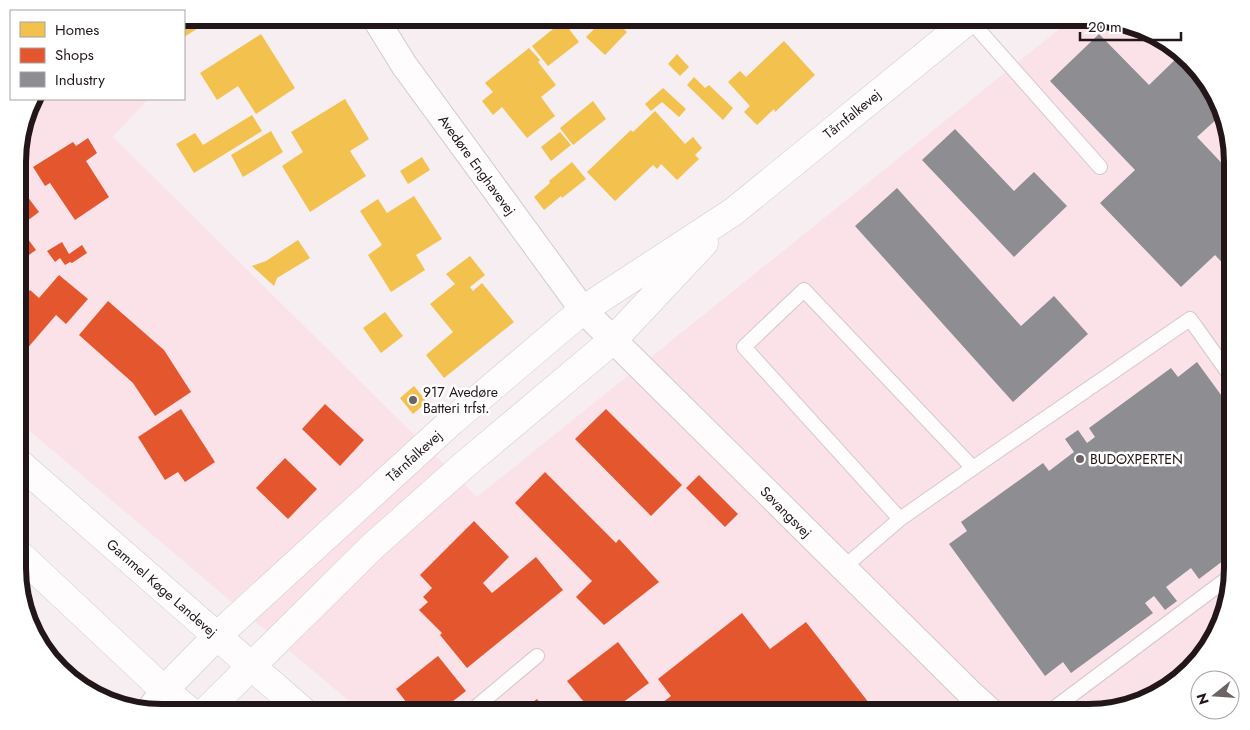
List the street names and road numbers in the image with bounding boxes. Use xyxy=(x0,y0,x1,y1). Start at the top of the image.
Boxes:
street label: Tårnfalkevej xyxy=(819,85,885,143)
street label: Avedøre Enghavevej xyxy=(434,111,520,219)
street label: Tårnfalkevej xyxy=(382,425,446,487)
street label: Søvangsvej xyxy=(756,482,816,542)
street label: Gammel Køge Landevej xyxy=(102,534,222,642)

